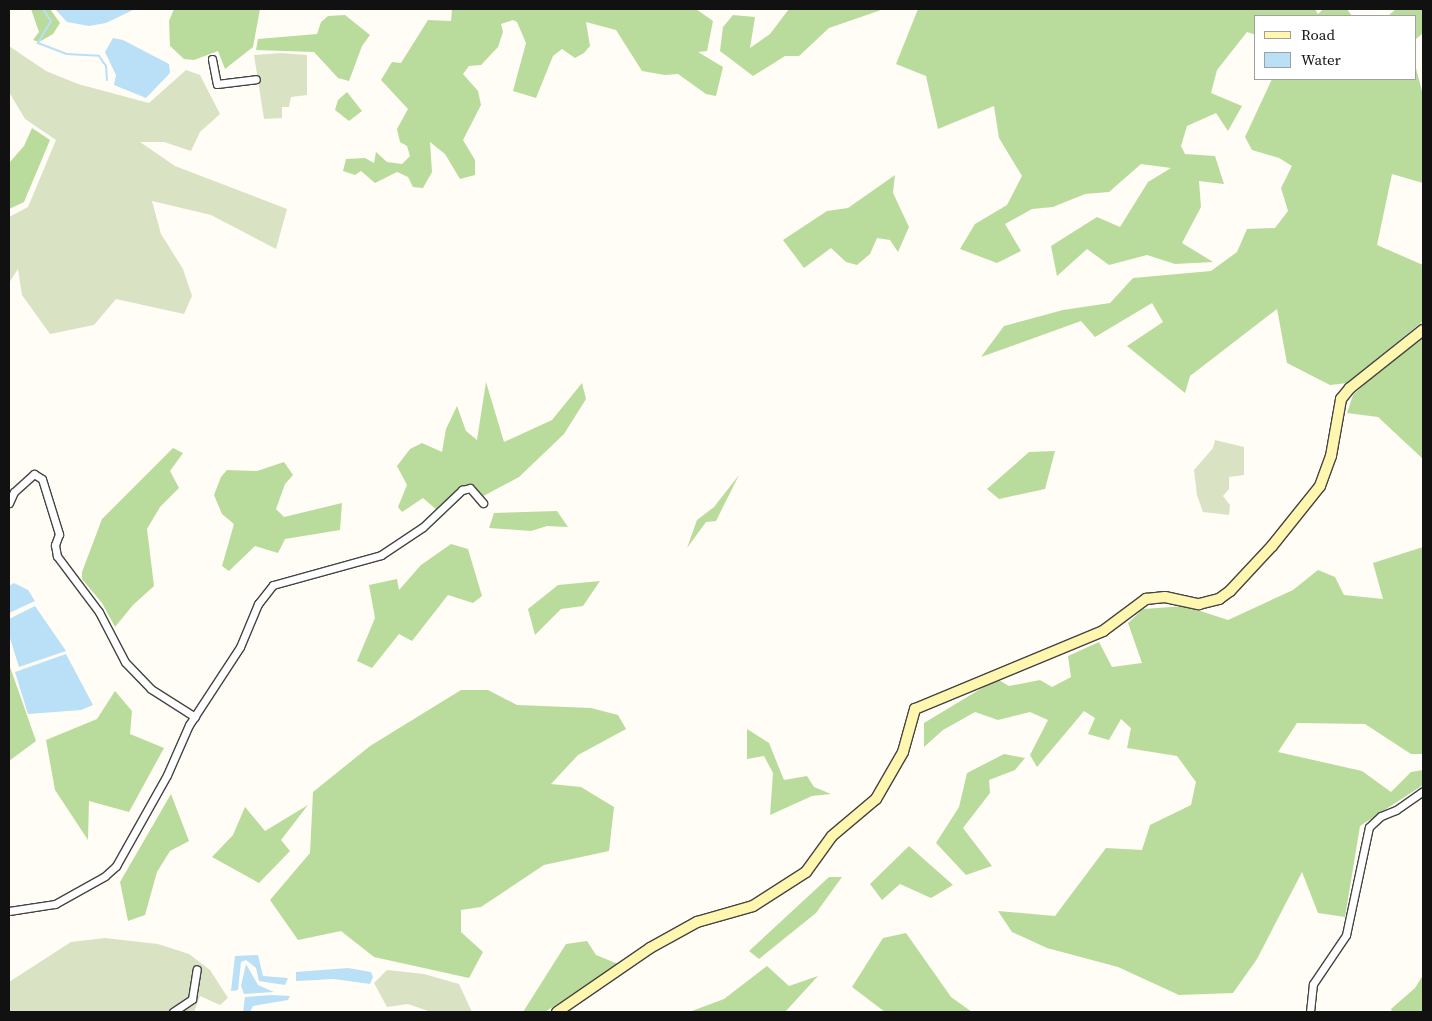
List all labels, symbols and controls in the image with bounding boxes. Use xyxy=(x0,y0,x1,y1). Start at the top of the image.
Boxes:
legend xyxy=(1254,15,1417,80)
text: Road xyxy=(1301,24,1335,45)
text: Water xyxy=(1301,49,1341,70)

